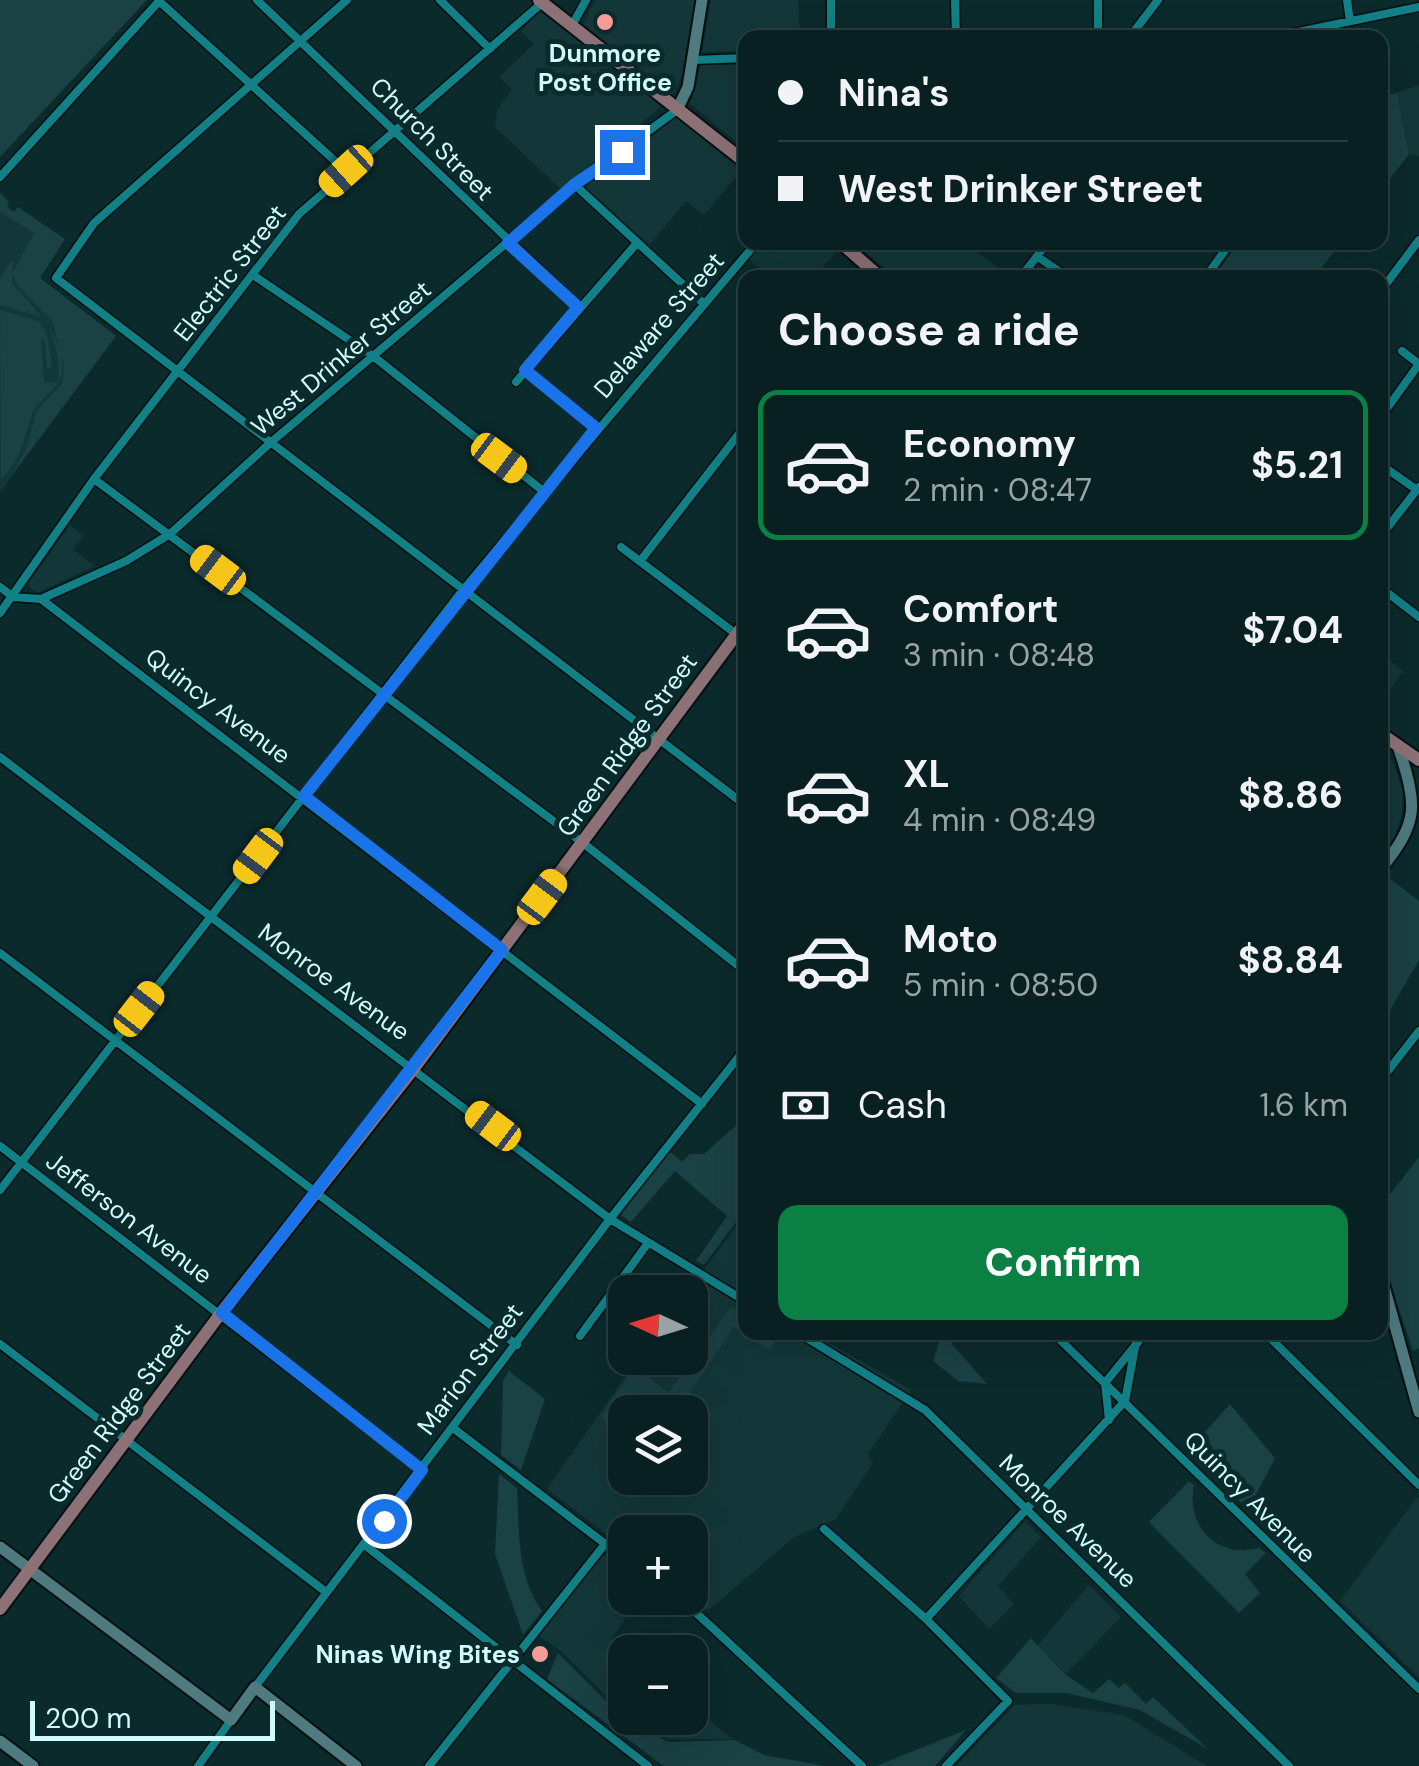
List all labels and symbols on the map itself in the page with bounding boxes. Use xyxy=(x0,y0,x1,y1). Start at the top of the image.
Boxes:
marker: Dunmore Post Office xyxy=(594,11,616,33)
place label: Dunmore Post Office xyxy=(538,37,672,99)
street label: Church Street xyxy=(363,70,501,208)
route end xyxy=(600,130,645,175)
car xyxy=(314,140,378,202)
street label: Electric Street xyxy=(166,198,294,348)
street label: Delaware Street xyxy=(587,245,731,405)
street label: West Drinker Street xyxy=(244,273,438,443)
car xyxy=(466,428,532,488)
car xyxy=(185,540,251,600)
street label: Quincy Avenue xyxy=(139,641,297,771)
street label: Green Ridge Street xyxy=(549,647,705,843)
car xyxy=(228,823,288,889)
car xyxy=(512,864,572,930)
street label: Monroe Avenue xyxy=(252,916,416,1048)
car xyxy=(109,976,169,1042)
car xyxy=(460,1096,526,1156)
street label: Jefferson Avenue xyxy=(39,1145,219,1291)
north arrow xyxy=(608,1275,708,1375)
street label: Marion Street xyxy=(410,1297,530,1441)
street label: Green Ridge Street xyxy=(40,1316,198,1510)
street label: Quincy Avenue xyxy=(1177,1424,1323,1570)
street label: Monroe Avenue xyxy=(992,1447,1144,1595)
route start xyxy=(362,1499,407,1544)
place label: Ninas Wing Bites xyxy=(316,1638,520,1671)
marker: Ninas Wing Bites xyxy=(529,1643,551,1665)
scale bar xyxy=(30,1696,275,1740)

